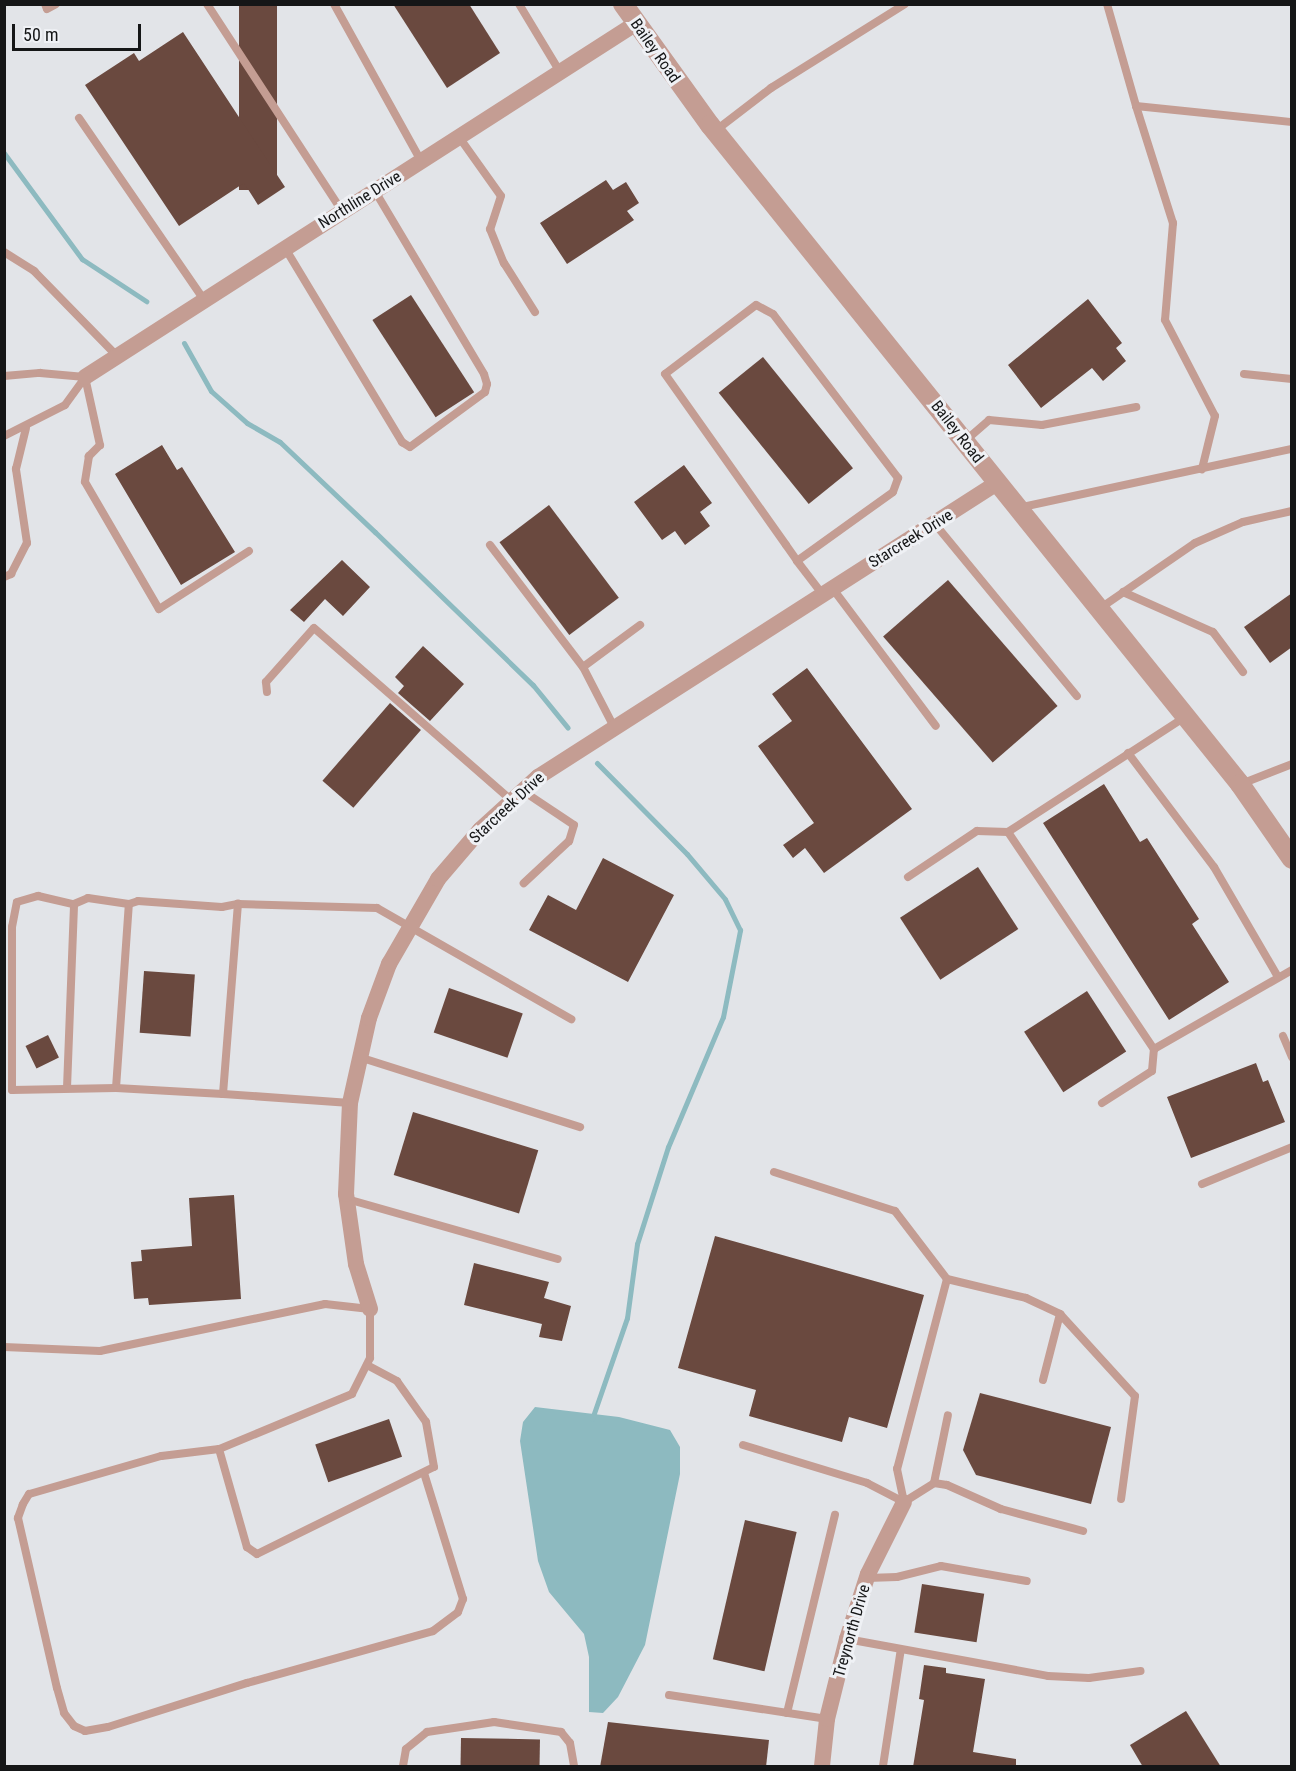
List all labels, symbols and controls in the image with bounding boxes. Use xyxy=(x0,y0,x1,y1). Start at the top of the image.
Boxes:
scale bar xyxy=(15,12,144,50)
street label: Bailey Road xyxy=(626,15,684,87)
text: 50 m xyxy=(23,24,58,45)
street label: Northline Drive xyxy=(315,167,405,233)
street label: Bailey Road xyxy=(927,397,987,467)
street label: Starcreek Drive xyxy=(865,506,957,572)
street label: Starcreek Drive xyxy=(466,768,548,848)
street label: Treynorth Drive xyxy=(830,1582,874,1680)

